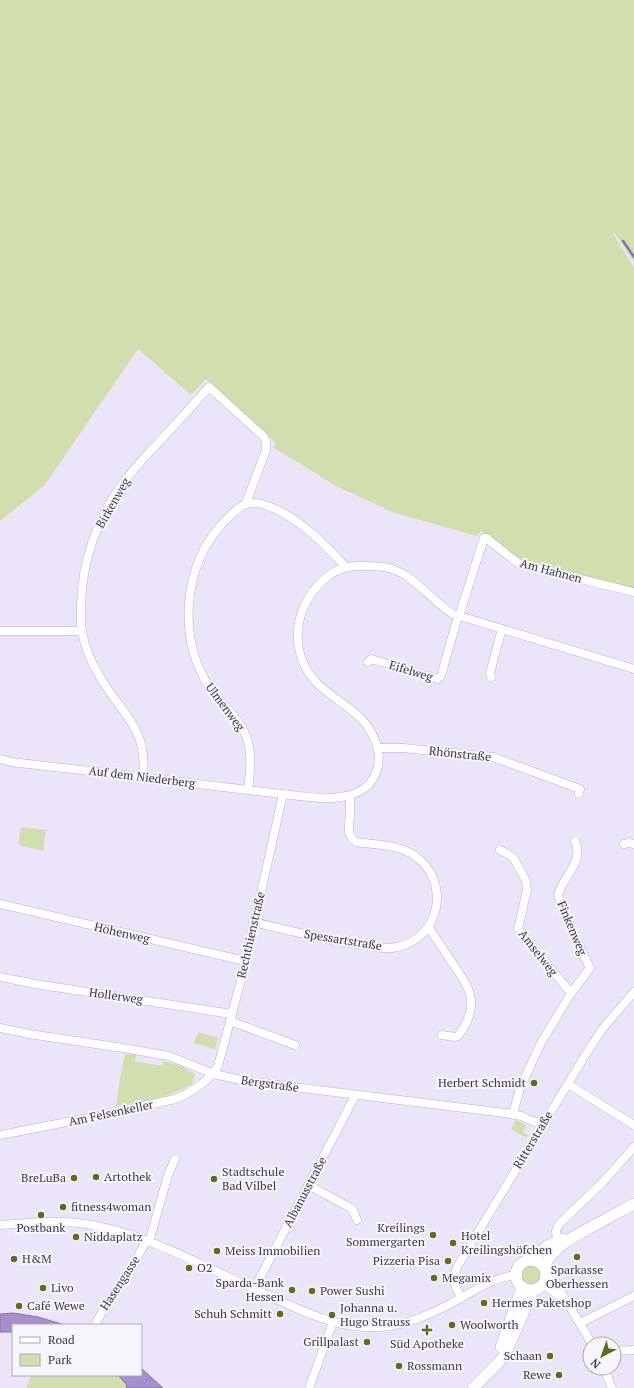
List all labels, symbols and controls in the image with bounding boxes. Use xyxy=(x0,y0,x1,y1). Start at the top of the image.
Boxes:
street label: Birkenweg xyxy=(92,474,133,531)
street label: Am Hahnen xyxy=(518,555,584,586)
street label: Eifelweg xyxy=(387,657,436,684)
street label: Ulmenweg xyxy=(203,680,249,734)
street label: Rhönstraße xyxy=(428,743,492,764)
street label: Auf dem Niederberg xyxy=(88,763,197,791)
street label: Rechthienstraße xyxy=(233,890,268,980)
street label: Finkenweg xyxy=(554,898,591,958)
street label: Höhenweg xyxy=(93,919,152,946)
street label: Spessartstraße xyxy=(303,926,383,953)
street label: Amselweg xyxy=(516,927,561,979)
street label: Hollerweg xyxy=(88,984,145,1007)
street label: Bergstraße xyxy=(240,1072,300,1095)
place label: Herbert Schmidt xyxy=(438,1075,527,1090)
marker: Herbert Schmidt xyxy=(529,1078,539,1088)
street label: Am Felsenkeller xyxy=(67,1096,155,1129)
street label: Ritterstraße xyxy=(509,1108,556,1171)
street label: Albanusstraße xyxy=(280,1154,329,1230)
place label: Stadtschule Bad Vilbel xyxy=(222,1164,284,1193)
place label: Artothek xyxy=(104,1169,152,1184)
place label: BreLuBa xyxy=(21,1170,66,1185)
marker: Artothek xyxy=(91,1172,101,1182)
marker: BreLuBa xyxy=(69,1173,79,1183)
marker: Stadtschule Bad Vilbel xyxy=(209,1174,219,1184)
place label: fitness4woman xyxy=(71,1199,151,1214)
marker: fitness4woman xyxy=(58,1202,68,1212)
marker: Postbank xyxy=(36,1210,46,1220)
place label: Postbank xyxy=(17,1220,66,1235)
place label: Kreilings Sommergarten xyxy=(346,1220,425,1249)
place label: Hotel Kreilingshöfchen xyxy=(461,1228,552,1257)
place label: Niddaplatz xyxy=(84,1229,143,1244)
marker: Kreilings Sommergarten xyxy=(428,1230,438,1240)
marker: Niddaplatz xyxy=(71,1232,81,1242)
marker: Hotel Kreilingshöfchen xyxy=(448,1238,458,1248)
place label: Meiss Immobilien xyxy=(225,1243,320,1258)
marker: Meiss Immobilien xyxy=(212,1246,222,1256)
place label: H&M xyxy=(22,1251,52,1266)
marker: Sparkasse Oberhessen xyxy=(572,1252,582,1262)
street label: Hasengasse xyxy=(96,1253,143,1313)
place label: Pizzeria Pisa xyxy=(373,1253,440,1268)
marker: H&M xyxy=(9,1254,19,1264)
marker: Pizzeria Pisa xyxy=(443,1256,453,1266)
place label: O2 xyxy=(197,1260,212,1275)
place label: Sparkasse Oberhessen xyxy=(546,1262,608,1291)
marker: O2 xyxy=(184,1263,194,1273)
place label: Megamix xyxy=(442,1270,492,1285)
marker: Megamix xyxy=(429,1273,439,1283)
place label: Sparda-Bank Hessen xyxy=(216,1275,285,1304)
place label: Livo xyxy=(51,1280,74,1295)
marker: Livo xyxy=(38,1283,48,1293)
place label: Power Sushi xyxy=(320,1283,385,1298)
marker: Sparda-Bank Hessen xyxy=(287,1285,297,1295)
marker: Power Sushi xyxy=(307,1286,317,1296)
place label: Hermes Paketshop xyxy=(492,1295,591,1310)
place label: Café Wewe xyxy=(27,1298,85,1313)
marker: Hermes Paketshop xyxy=(479,1298,489,1308)
place label: Johanna u. Hugo Strauss xyxy=(340,1300,410,1329)
marker: Café Wewe xyxy=(14,1301,24,1311)
place label: Schuh Schmitt xyxy=(194,1306,273,1321)
marker: Schuh Schmitt xyxy=(275,1309,285,1319)
marker: Johanna u. Hugo Strauss xyxy=(327,1310,337,1320)
place label: Woolworth xyxy=(460,1317,519,1332)
marker: Woolworth xyxy=(447,1320,457,1330)
legend xyxy=(12,1324,142,1376)
marker: Süd Apotheke xyxy=(422,1325,432,1335)
text: Road xyxy=(48,1332,75,1347)
place label: Grillpalast xyxy=(303,1334,360,1349)
place label: Süd Apotheke xyxy=(390,1336,464,1351)
north arrow xyxy=(582,1336,622,1376)
marker: Grillpalast xyxy=(362,1337,372,1347)
place label: Schaan xyxy=(504,1348,542,1363)
marker: Schaan xyxy=(545,1351,555,1361)
text: Park xyxy=(48,1352,73,1367)
text: N xyxy=(587,1355,603,1372)
place label: Rossmann xyxy=(407,1358,462,1373)
marker: Rossmann xyxy=(394,1361,404,1371)
place label: Rewe xyxy=(523,1367,551,1382)
marker: Rewe xyxy=(554,1370,564,1380)

